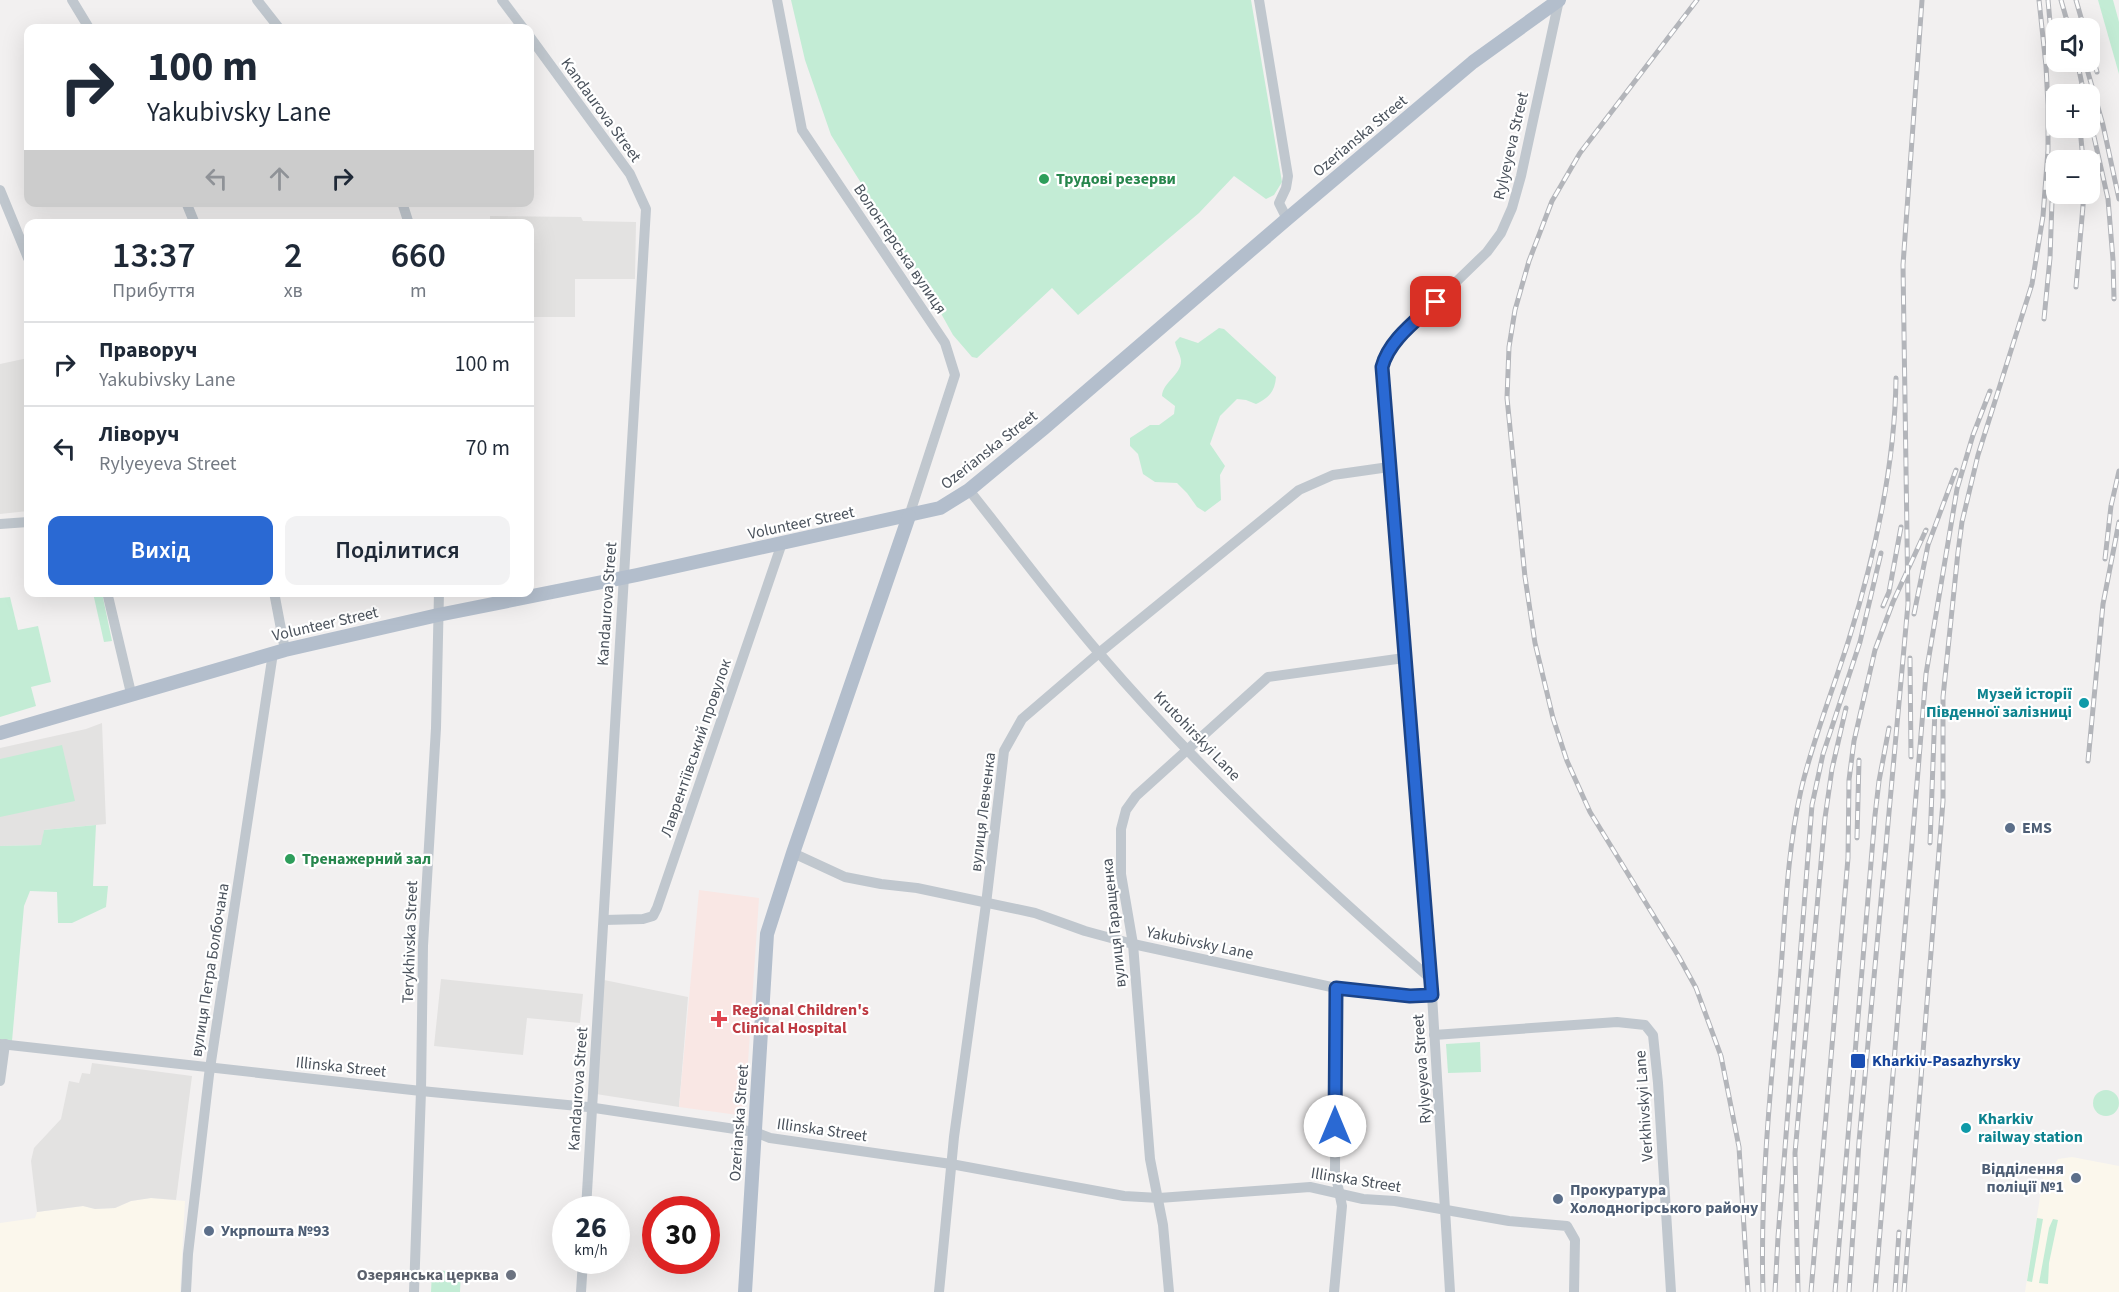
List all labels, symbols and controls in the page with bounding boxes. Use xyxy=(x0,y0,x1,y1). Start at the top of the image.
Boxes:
map controls xyxy=(2046,18,2100,204)
button: sound xyxy=(2046,18,2100,72)
text: 100 m xyxy=(147,37,258,97)
icon: right xyxy=(48,48,126,126)
street label: Kandaurova Street xyxy=(556,53,647,167)
button: + xyxy=(2046,84,2100,138)
street label: Rylyeyeva Street xyxy=(1488,89,1534,202)
street label: Ozerianska Street xyxy=(1308,90,1412,182)
text: Yakubivsky Lane xyxy=(147,93,331,132)
button: − xyxy=(2046,150,2100,204)
icon: left xyxy=(200,162,233,195)
icon: ahead xyxy=(263,162,296,195)
icon: right xyxy=(326,162,359,195)
place label: Трудові резерви xyxy=(1056,168,1176,190)
marker: Трудові резерви xyxy=(1037,172,1051,186)
street label: Волонтерська вулиця xyxy=(848,180,952,318)
text: 13:37 xyxy=(112,230,196,281)
text: 2 xyxy=(284,230,302,281)
text: 660 xyxy=(391,230,446,281)
pin xyxy=(1410,276,1461,327)
text: Прибуття xyxy=(112,277,195,305)
text: хв xyxy=(284,277,303,305)
text: m xyxy=(410,277,427,305)
icon: arrive xyxy=(1419,285,1452,318)
text: Праворуч xyxy=(99,334,197,366)
icon: right xyxy=(48,348,81,381)
text: 100 m xyxy=(455,348,510,380)
text: Yakubivsky Lane xyxy=(99,366,235,394)
street label: Ozerianska Street xyxy=(936,405,1042,495)
text: Ліворуч xyxy=(99,418,179,450)
icon: left xyxy=(48,432,81,465)
text: 70 m xyxy=(465,432,510,464)
text: Rylyeyeva Street xyxy=(99,450,237,478)
street label: Volunteer Street xyxy=(746,501,857,545)
button: Вихід xyxy=(48,516,273,585)
button: Поділитися xyxy=(285,516,510,585)
street label: Kandaurova Street xyxy=(592,541,622,667)
street label: Volunteer Street xyxy=(270,601,381,647)
street label: Лаврентіївський провулок xyxy=(655,656,737,840)
place label: Музей історії Південної залізниці xyxy=(1926,683,2072,723)
street label: Krutohirskyi Lane xyxy=(1148,686,1246,786)
marker: Музей історії Південної залізниці xyxy=(2077,696,2091,710)
street label: вулиця Левченка xyxy=(965,751,1001,873)
place label: EMS xyxy=(2022,817,2052,839)
marker: EMS xyxy=(2003,821,2017,835)
place label: Тренажерний зал xyxy=(302,848,431,870)
marker: Тренажерний зал xyxy=(283,852,297,866)
street label: вулиця Гаращенка xyxy=(1096,857,1132,989)
street label: Terykhivska Street xyxy=(397,880,423,1004)
street label: вулиця Петра Болбочана xyxy=(185,881,235,1059)
street label: Yakubivsky Lane xyxy=(1143,921,1256,965)
place label: Regional Children's Clinical Hospital xyxy=(732,999,869,1039)
marker: Regional Children's Clinical Hospital xyxy=(710,1010,728,1028)
street label: Rylyeyeva Street xyxy=(1407,1013,1437,1125)
street label: Kandaurova Street xyxy=(563,1026,593,1152)
street label: Verkhivskyi Lane xyxy=(1629,1050,1659,1162)
place label: Kharkіv-Pasazhyrsky xyxy=(1872,1050,2021,1072)
street label: Illinska Street xyxy=(295,1051,388,1083)
marker: Kharkіv-Pasazhyrsky xyxy=(1849,1052,1867,1070)
street label: Ozerianska Street xyxy=(724,1063,754,1182)
position arrow xyxy=(1303,1094,1367,1158)
place label: Kharkiv railway station xyxy=(1978,1108,2083,1148)
street label: Illinska Street xyxy=(775,1113,869,1147)
marker: Kharkiv railway station xyxy=(1959,1121,1973,1135)
place label: Відділення поліції №1 xyxy=(1981,1158,2064,1198)
street label: Illinska Street xyxy=(1309,1162,1403,1198)
marker: Відділення поліції №1 xyxy=(2069,1171,2083,1185)
place label: Прокуратура Холодногірського району xyxy=(1570,1179,1759,1219)
marker: Прокуратура Холодногірського району xyxy=(1551,1192,1565,1206)
speed limit sign: 30 xyxy=(642,1196,720,1274)
text: 26 xyxy=(575,1206,607,1249)
place label: Укрпошта №93 xyxy=(221,1220,330,1242)
marker: Укрпошта №93 xyxy=(202,1224,216,1238)
text: km/h xyxy=(574,1240,608,1261)
place label: Озерянська церква xyxy=(357,1264,499,1286)
marker: Озерянська церква xyxy=(504,1268,518,1282)

